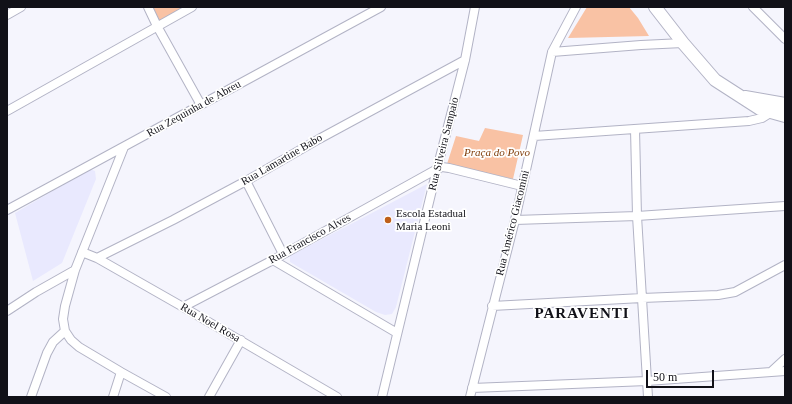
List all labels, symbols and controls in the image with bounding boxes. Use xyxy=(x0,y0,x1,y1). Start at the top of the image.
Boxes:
street label: Rua Zequinha de Abreu xyxy=(145,78,243,140)
street label: Rua Silveira Sampaio xyxy=(426,96,462,192)
street label: Rua Lamartine Babo xyxy=(239,131,325,189)
park label: Praça do Povo xyxy=(464,146,530,160)
street label: Rua Américo Giacomini xyxy=(494,169,532,277)
place label: Escola Estadual Maria Leoni xyxy=(396,207,466,233)
street label: Rua Francisco Alves xyxy=(267,211,353,267)
marker: Escola Estadual Maria Leoni xyxy=(383,215,393,225)
street label: Rua Noel Rosa xyxy=(178,301,242,345)
district label: PARAVENTI xyxy=(534,305,630,323)
scale bar xyxy=(648,362,716,388)
text: 50 m xyxy=(653,370,677,384)

